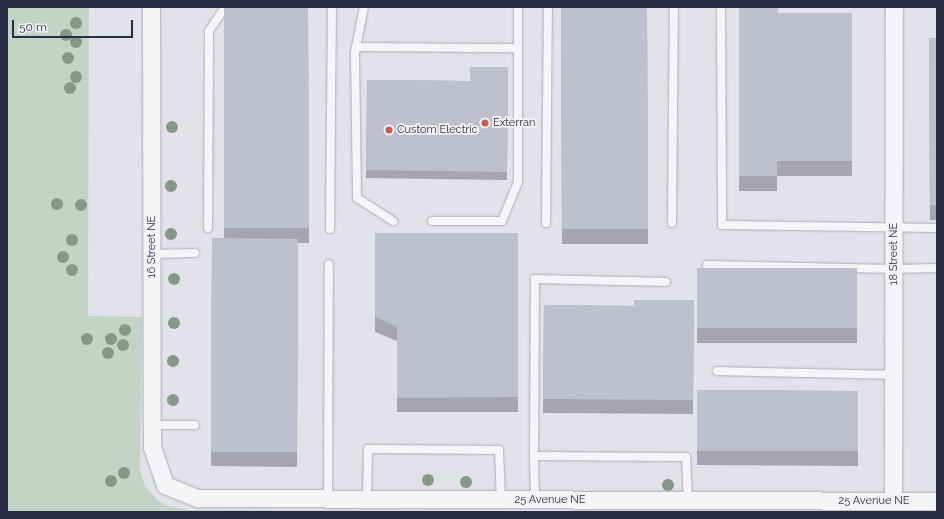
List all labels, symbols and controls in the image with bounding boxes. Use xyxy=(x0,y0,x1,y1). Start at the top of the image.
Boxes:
scale bar xyxy=(14,12,135,38)
text: 50 m xyxy=(19,20,47,34)
place label: Exterran xyxy=(493,116,535,130)
marker: Exterran xyxy=(480,118,490,128)
place label: Custom Electric xyxy=(397,123,478,137)
marker: Custom Electric xyxy=(384,125,394,135)
street label: 16 Street NE xyxy=(145,216,159,278)
street label: 18 Street NE xyxy=(887,223,901,285)
street label: 25 Avenue NE xyxy=(514,493,586,507)
street label: 25 Avenue NE xyxy=(838,494,910,508)

